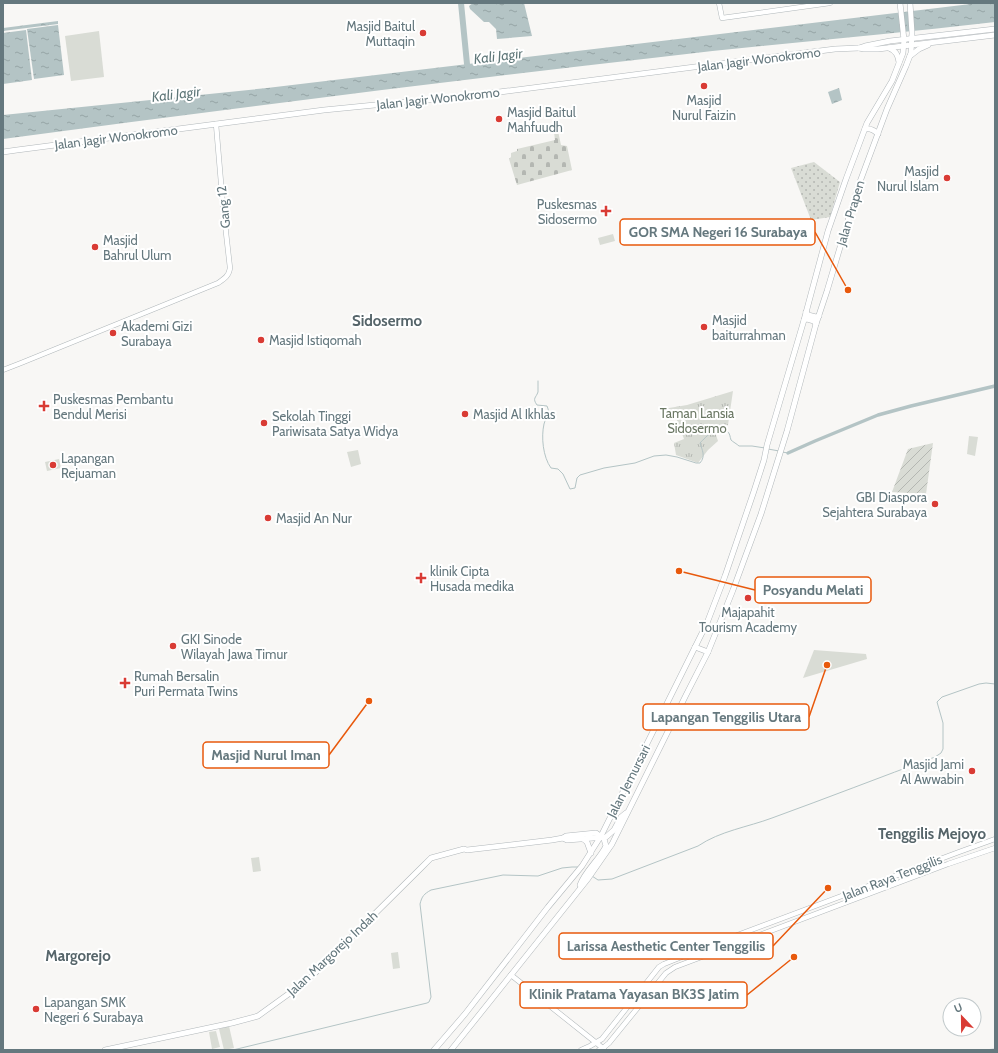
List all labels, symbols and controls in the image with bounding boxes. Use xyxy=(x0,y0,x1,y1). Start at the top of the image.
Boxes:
place label: Masjid Baitul Muttaqin xyxy=(346,18,415,49)
marker: Masjid Baitul Muttaqin xyxy=(418,28,428,38)
water label: Kali Jagir xyxy=(473,44,524,68)
street label: Jalan Jagir Wonokromo xyxy=(696,44,821,75)
marker: Masjid Nurul Faizin xyxy=(699,81,709,91)
water label: Kali Jagir xyxy=(151,82,202,106)
street label: Jalan Jagir Wonokromo xyxy=(375,84,500,113)
place label: Masjid Nurul Faizin xyxy=(672,92,736,123)
place label: Masjid Baitul Mahfuudh xyxy=(507,104,576,135)
marker: Masjid Baitul Mahfuudh xyxy=(494,114,504,124)
street label: Jalan Jagir Wonokromo xyxy=(53,122,178,153)
place label: Masjid Nurul Islam xyxy=(877,163,939,194)
marker: Masjid Nurul Islam xyxy=(942,173,952,183)
street label: Jalan Prapen xyxy=(832,178,868,249)
street label: Gang 12 xyxy=(213,185,233,229)
place label: Puskesmas Sidosermo xyxy=(537,196,598,227)
marker: Puskesmas Sidosermo xyxy=(600,205,612,217)
callout: GOR SMA Negeri 16 Surabaya xyxy=(620,219,815,245)
text: GOR SMA Negeri 16 Surabaya xyxy=(629,223,807,241)
place label: Masjid Bahrul Ulum xyxy=(103,232,172,263)
marker: Masjid Bahrul Ulum xyxy=(90,242,100,252)
district label: Sidosermo xyxy=(352,312,422,330)
place label: Masjid baiturrahman xyxy=(712,312,786,343)
place label: Akademi Gizi Surabaya xyxy=(121,318,192,349)
marker: Masjid baiturrahman xyxy=(699,322,709,332)
marker: Akademi Gizi Surabaya xyxy=(108,328,118,338)
place label: Masjid Istiqomah xyxy=(269,332,362,349)
marker: Masjid Istiqomah xyxy=(256,335,266,345)
place label: Puskesmas Pembantu Bendul Merisi xyxy=(53,391,173,422)
marker: Puskesmas Pembantu Bendul Merisi xyxy=(38,400,50,412)
park label: Taman Lansia Sidosermo xyxy=(660,405,735,436)
place label: Masjid Al Ikhlas xyxy=(473,406,556,423)
place label: Sekolah Tinggi Pariwisata Satya Widya xyxy=(272,408,399,439)
marker: Masjid Al Ikhlas xyxy=(460,409,470,419)
marker: Sekolah Tinggi Pariwisata Satya Widya xyxy=(259,418,269,428)
place label: Lapangan Rejuaman xyxy=(61,450,116,482)
marker: Lapangan Rejuaman xyxy=(48,460,58,470)
place label: GBI Diaspora Sejahtera Surabaya xyxy=(822,489,928,521)
marker: GBI Diaspora Sejahtera Surabaya xyxy=(930,499,940,509)
place label: Masjid An Nur xyxy=(276,510,353,527)
marker: Masjid An Nur xyxy=(263,513,273,523)
place label: klinik Cipta Husada medika xyxy=(430,563,515,594)
marker: klinik Cipta Husada medika xyxy=(415,572,427,584)
callout: Posyandu Melati xyxy=(755,577,871,603)
text: Posyandu Melati xyxy=(763,581,863,599)
marker: Majapahit Tourism Academy xyxy=(743,593,753,603)
place label: Majapahit Tourism Academy xyxy=(699,604,797,635)
place label: GKI Sinode Wilayah Jawa Timur xyxy=(181,631,288,662)
marker: GKI Sinode Wilayah Jawa Timur xyxy=(168,641,178,651)
place label: Rumah Bersalin Puri Permata Twins xyxy=(134,668,238,699)
marker: Rumah Bersalin Puri Permata Twins xyxy=(119,677,131,689)
callout: Lapangan Tenggilis Utara xyxy=(643,704,809,730)
text: Lapangan Tenggilis Utara xyxy=(651,708,801,726)
callout: Masjid Nurul Iman xyxy=(203,742,329,768)
street label: Jalan Jemursari xyxy=(602,742,653,821)
text: Masjid Nurul Iman xyxy=(211,746,321,764)
place label: Masjid Jami Al Awwabin xyxy=(900,756,964,787)
marker: Masjid Jami Al Awwabin xyxy=(967,766,977,776)
district label: Tenggilis Mejoyo xyxy=(878,825,986,843)
street label: Jalan Raya Tenggilis xyxy=(839,850,945,904)
street label: Jalan Margorejo Indah xyxy=(283,907,381,1000)
callout: Larissa Aesthetic Center Tenggilis xyxy=(559,933,773,959)
text: Larissa Aesthetic Center Tenggilis xyxy=(567,937,765,955)
district label: Margorejo xyxy=(45,947,111,965)
callout: Klinik Pratama Yayasan BK3S Jatim xyxy=(520,982,747,1008)
text: Klinik Pratama Yayasan BK3S Jatim xyxy=(529,985,739,1003)
place label: Lapangan SMK Negeri 6 Surabaya xyxy=(44,994,144,1025)
north arrow xyxy=(942,997,982,1037)
text: U xyxy=(952,1000,965,1016)
marker: Lapangan SMK Negeri 6 Surabaya xyxy=(31,1004,41,1014)

